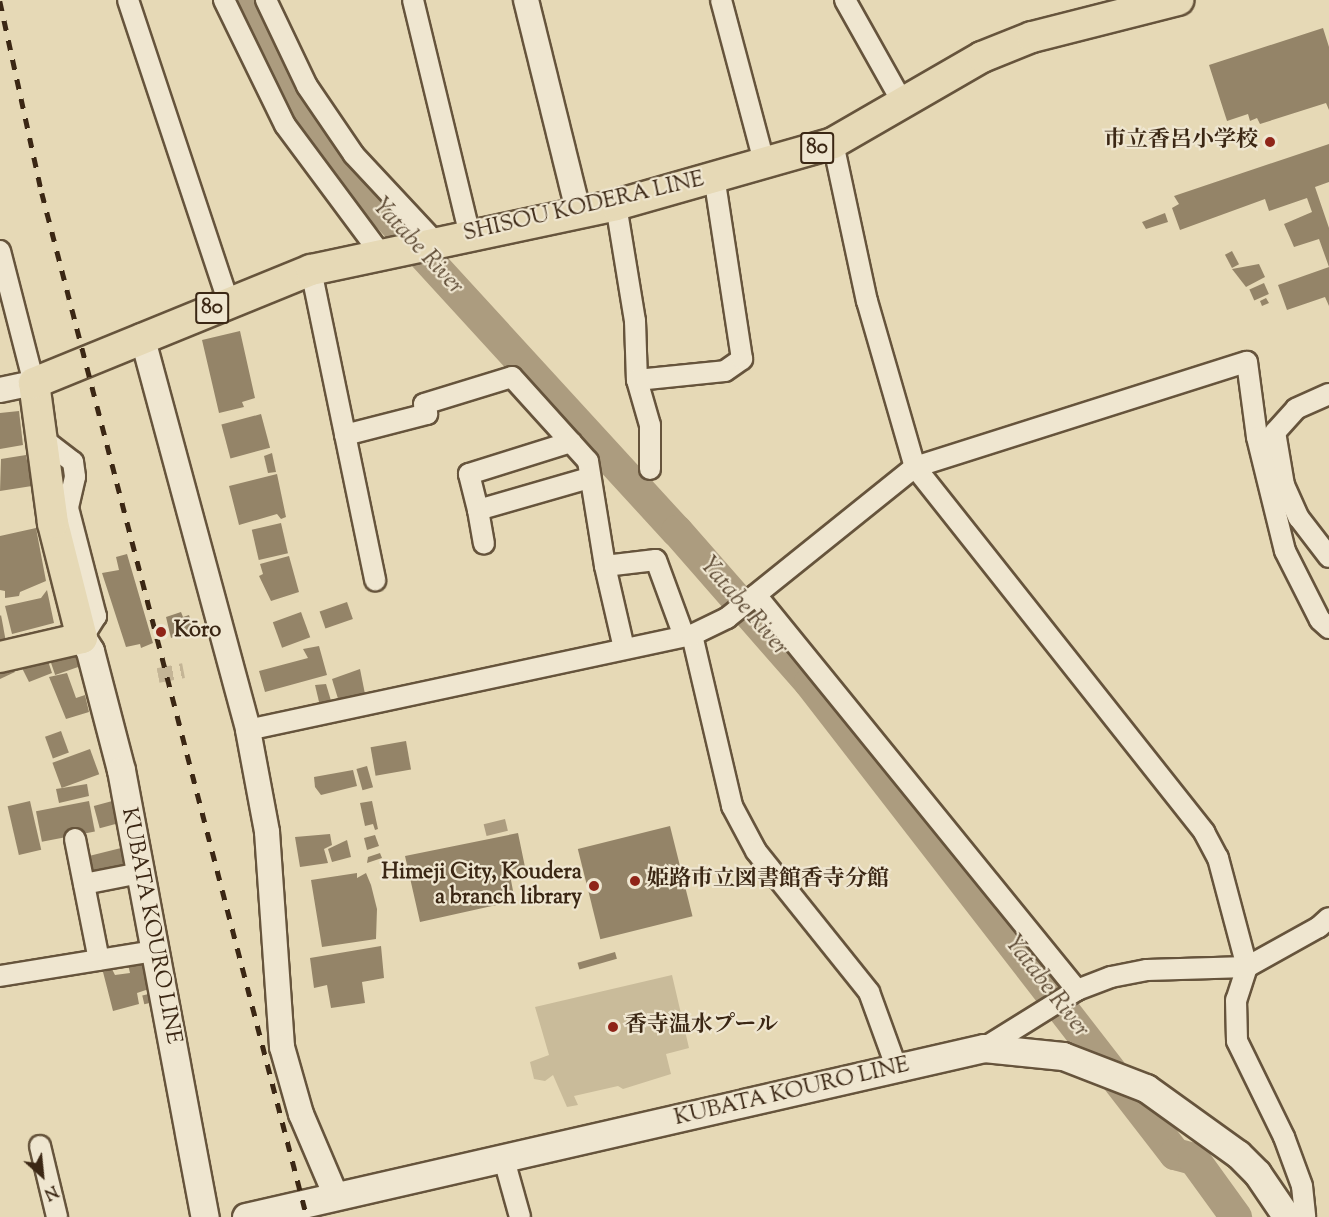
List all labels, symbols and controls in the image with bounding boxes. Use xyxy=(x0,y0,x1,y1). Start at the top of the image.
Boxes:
place label: 市立香呂小学校 xyxy=(1104,129,1258,155)
road number: 80 xyxy=(799,130,835,166)
marker: 市立香呂小学校 xyxy=(1263,135,1277,149)
street label: SHISOU KODERA LINE xyxy=(461,167,707,249)
water label: Yatabe River xyxy=(365,193,469,301)
road number: 80 xyxy=(194,290,230,326)
water label: Yatabe River xyxy=(692,552,794,662)
place label: Kōro xyxy=(174,619,221,645)
marker: Kōro xyxy=(152,623,170,641)
street label: KUBATA KOURO LINE xyxy=(114,806,186,1046)
place label: Himeji City, Koudera a branch library xyxy=(381,860,582,912)
place label: 姫路市立図書館香寺分館 xyxy=(647,868,889,894)
marker: 姫路市立図書館香寺分館 xyxy=(628,874,642,888)
marker: Himeji City, Koudera a branch library xyxy=(587,879,601,893)
water label: Yatabe River xyxy=(997,930,1095,1044)
place label: 香寺温水プール xyxy=(625,1014,778,1040)
marker: 香寺温水プール xyxy=(606,1020,620,1034)
street label: KUBATA KOURO LINE xyxy=(672,1053,912,1133)
north arrow xyxy=(12,1145,72,1205)
text: N xyxy=(39,1178,61,1205)

